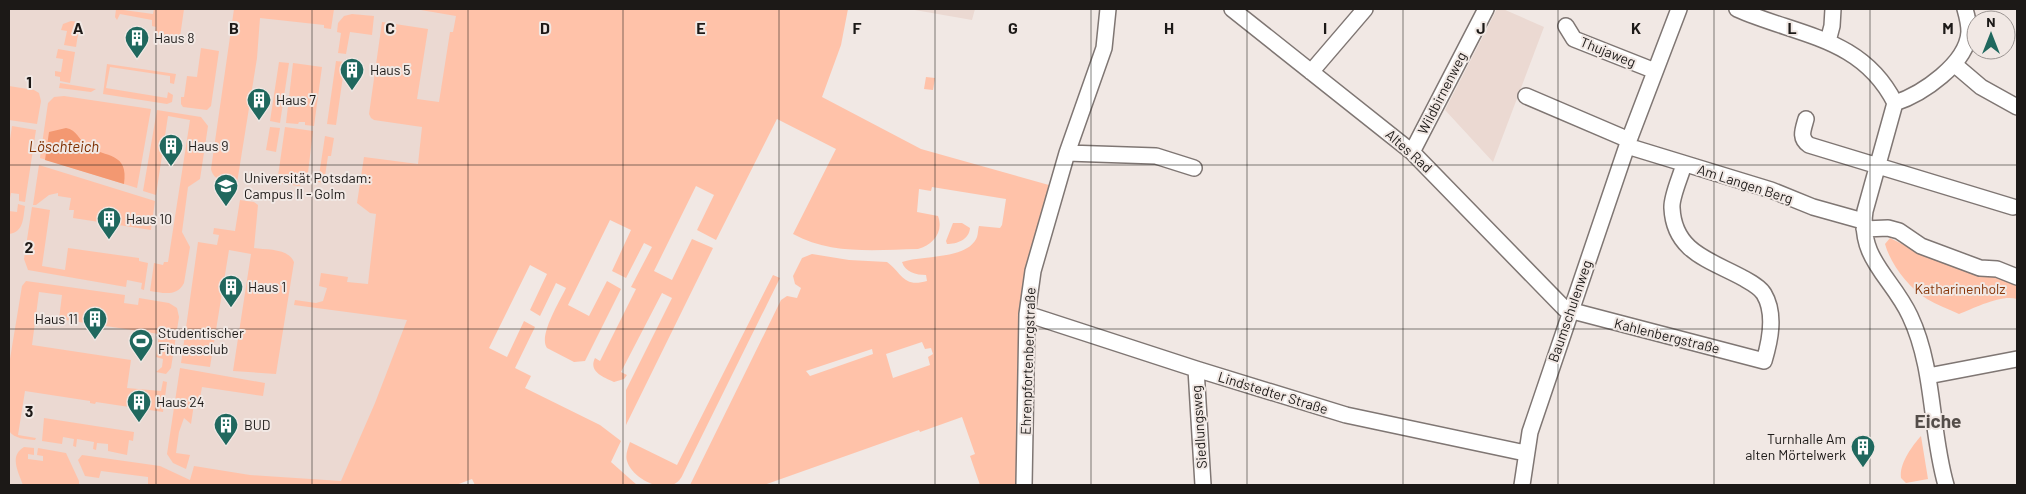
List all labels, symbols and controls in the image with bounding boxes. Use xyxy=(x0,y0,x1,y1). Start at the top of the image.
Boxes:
north arrow xyxy=(1966,10,2016,60)
text: N xyxy=(1986,13,1996,30)
text: A xyxy=(73,18,84,37)
text: B xyxy=(229,18,239,37)
text: C xyxy=(385,18,395,37)
text: D xyxy=(540,18,550,37)
text: E xyxy=(696,18,706,37)
text: F xyxy=(853,18,862,37)
text: G xyxy=(1008,18,1018,37)
text: H xyxy=(1164,18,1174,37)
text: I xyxy=(1323,18,1327,37)
text: J xyxy=(1476,18,1486,37)
text: K xyxy=(1631,18,1641,37)
text: L xyxy=(1787,18,1797,37)
text: M xyxy=(1942,18,1954,37)
building icon: Haus 8 xyxy=(124,25,150,59)
place label: Haus 8 xyxy=(154,29,195,46)
street label: Thujaweg xyxy=(1578,33,1638,70)
street label: Wildbirnenweg xyxy=(1414,49,1470,137)
building icon: Haus 5 xyxy=(339,57,365,91)
place label: Haus 5 xyxy=(370,61,411,78)
text: 1 xyxy=(26,72,32,91)
building icon: Haus 7 xyxy=(246,87,272,121)
place label: Haus 7 xyxy=(276,91,316,108)
street label: Altes Rad xyxy=(1383,125,1436,176)
building icon: Haus 9 xyxy=(158,133,184,167)
water label: Löschteich xyxy=(29,137,99,155)
place label: Haus 9 xyxy=(188,137,229,154)
street label: Am Langen Berg xyxy=(1695,160,1795,207)
place label: Universität Potsdam: Campus II - Golm xyxy=(244,169,372,202)
school or university icon: Universität Potsdam: Campus II - Golm xyxy=(213,173,239,207)
building icon: Haus 10 xyxy=(96,206,122,240)
place label: Haus 10 xyxy=(126,210,172,227)
text: 2 xyxy=(25,237,34,256)
street label: Baumschulenweg xyxy=(1544,258,1595,364)
building icon: Haus 1 xyxy=(218,274,244,308)
place label: Haus 1 xyxy=(248,278,286,295)
park label: Katharinenholz xyxy=(1914,280,2006,297)
street label: Ehrenpfortenbergstraße xyxy=(1016,287,1039,435)
building icon: Haus 11 xyxy=(82,306,108,340)
place label: Haus 11 xyxy=(35,310,78,327)
street label: Kahlenbergstraße xyxy=(1613,314,1722,357)
place label: Studentischer Fitnessclub xyxy=(158,324,244,357)
sports icon: Studentischer Fitnessclub xyxy=(128,328,154,362)
street label: Lindstedter Straße xyxy=(1216,368,1330,417)
street label: Siedlungsweg xyxy=(1187,385,1210,469)
building icon: Haus 24 xyxy=(126,389,152,423)
place label: Haus 24 xyxy=(156,393,205,410)
text: 3 xyxy=(25,401,33,420)
district label: Eiche xyxy=(1915,409,1961,432)
building icon: BUD xyxy=(213,412,239,446)
place label: BUD xyxy=(244,416,271,433)
place label: Turnhalle Am alten Mörtelwerk xyxy=(1745,430,1846,463)
building icon: Turnhalle Am alten Mörtelwerk xyxy=(1850,434,1876,468)

